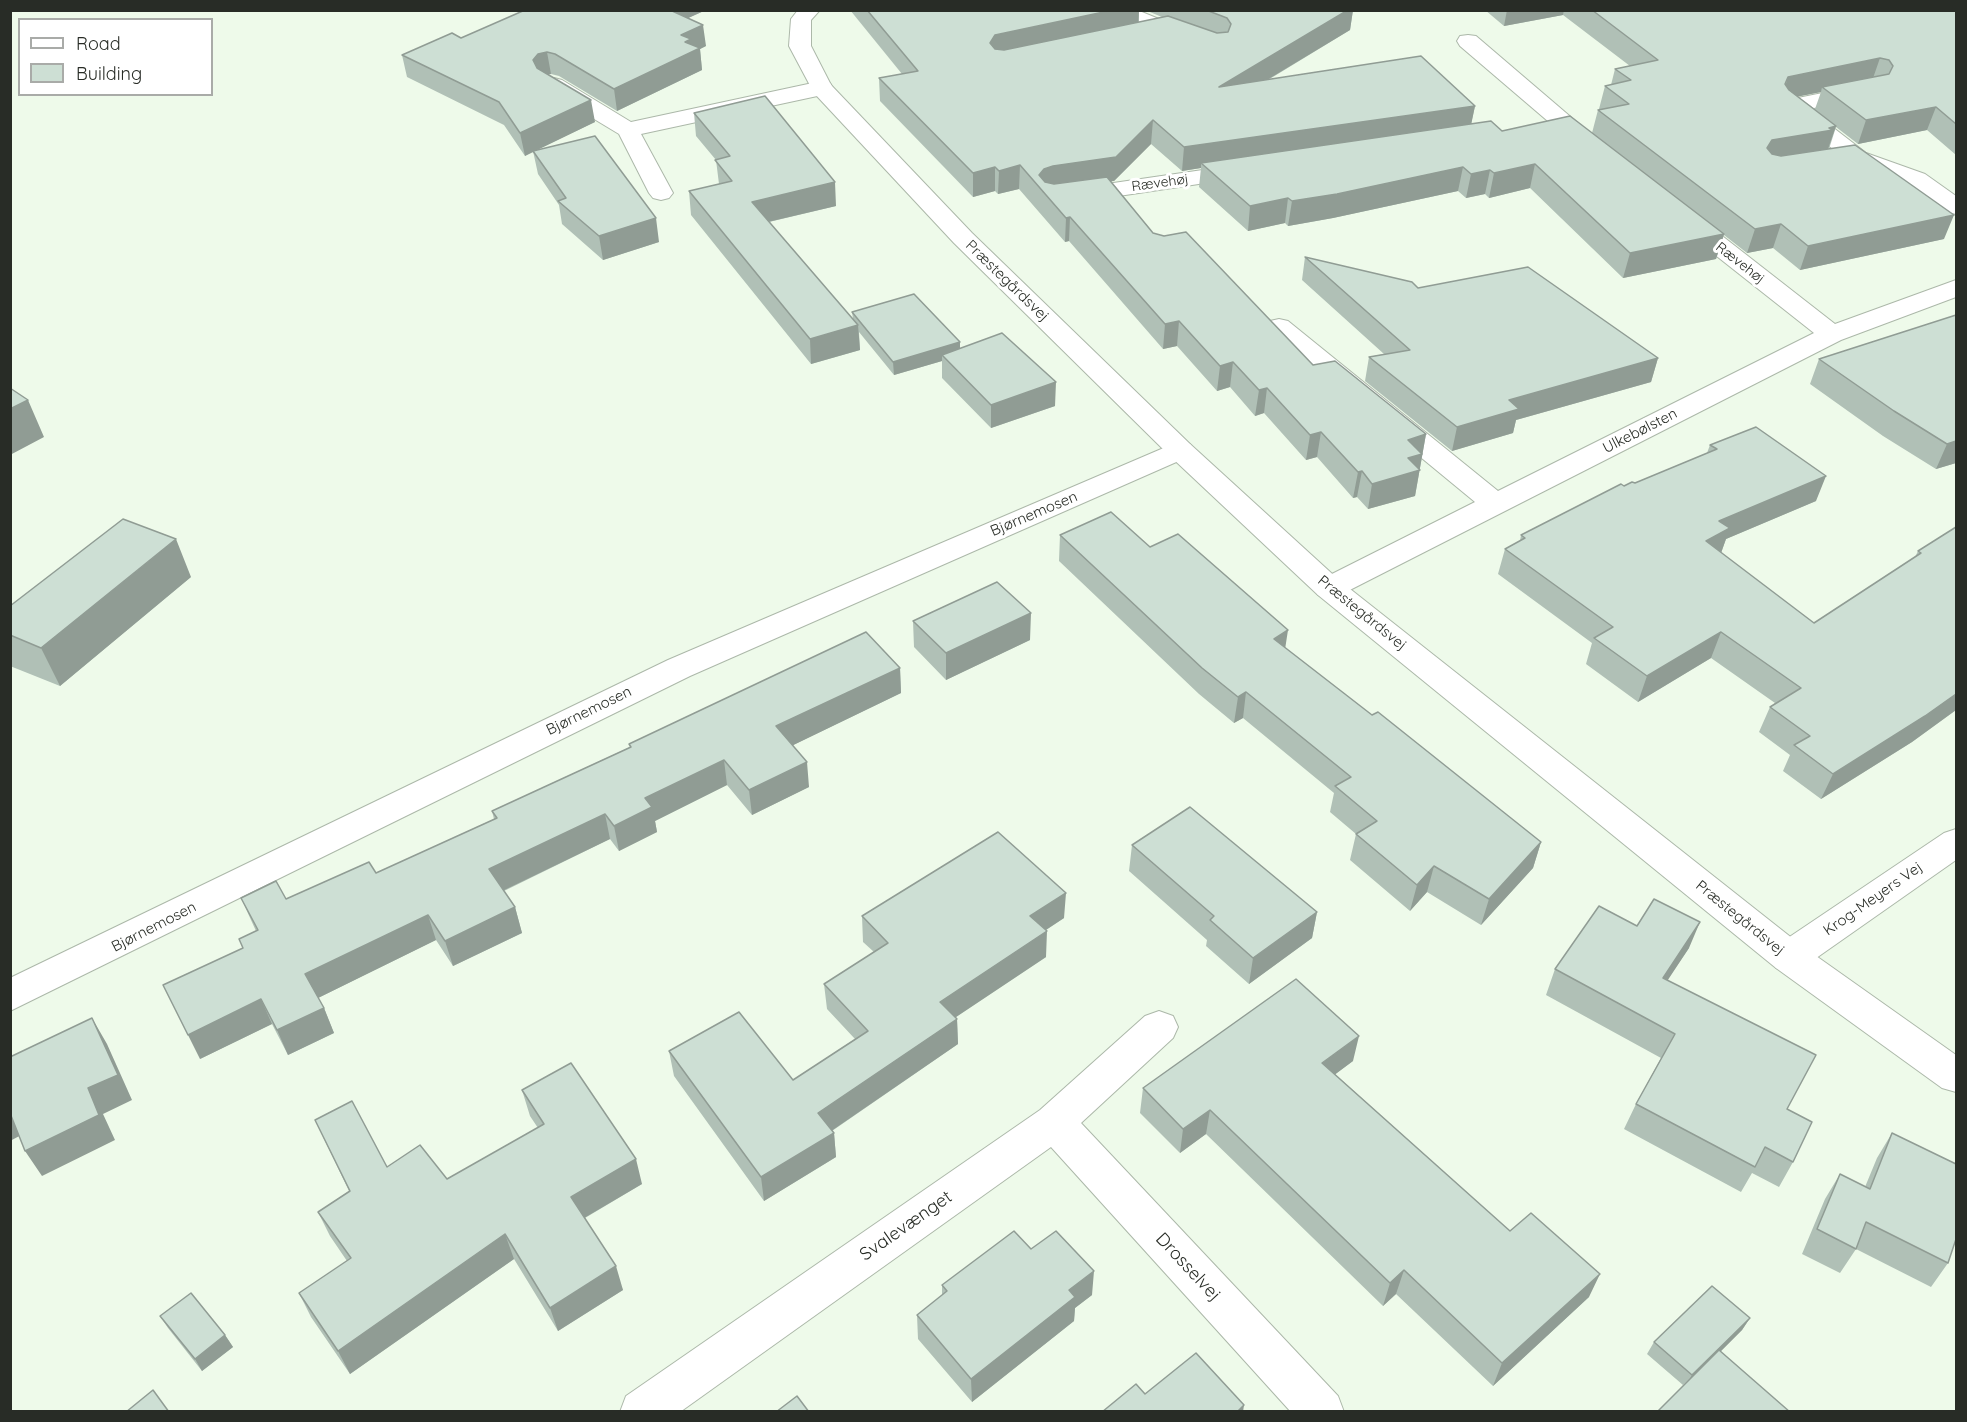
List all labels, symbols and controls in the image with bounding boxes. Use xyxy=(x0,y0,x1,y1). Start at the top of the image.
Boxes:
legend xyxy=(18,18,213,96)
text: Road xyxy=(76,32,121,55)
text: Building xyxy=(76,62,142,85)
street label: Rævehøj xyxy=(1130,171,1190,195)
street label: Præstegårdsvej xyxy=(962,237,1052,325)
street label: Rævehøj xyxy=(1712,239,1768,287)
street label: Ulkebølsten xyxy=(1600,405,1680,457)
street label: Bjørnemosen xyxy=(988,488,1080,540)
street label: Præstegårdsvej xyxy=(1314,572,1410,654)
street label: Bjørnemosen xyxy=(543,683,635,739)
street label: Krog-Meyers Vej xyxy=(1820,858,1926,940)
street label: Præstegårdsvej xyxy=(1692,877,1788,959)
street label: Bjørnemosen xyxy=(109,898,199,956)
street label: Svalevænget xyxy=(856,1186,956,1266)
street label: Drosselvej xyxy=(1151,1228,1225,1306)

